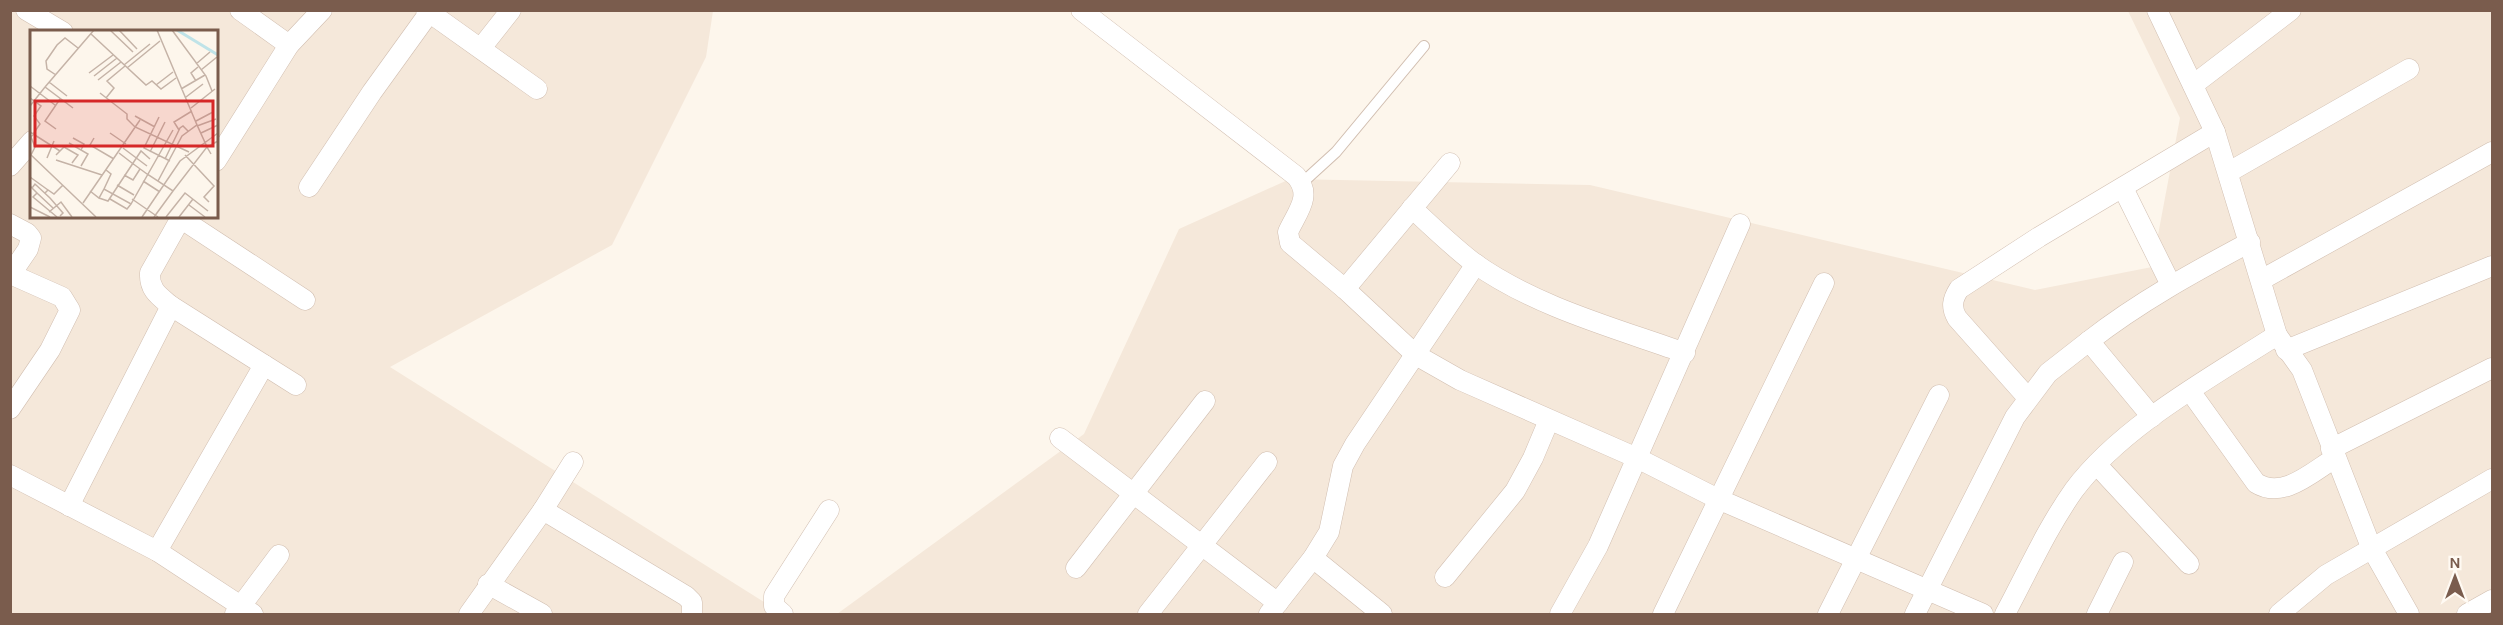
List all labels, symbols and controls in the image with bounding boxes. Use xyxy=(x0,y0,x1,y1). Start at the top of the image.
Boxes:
inset map xyxy=(30,30,218,218)
north arrow xyxy=(2425,547,2485,607)
text: N xyxy=(2449,553,2461,572)

